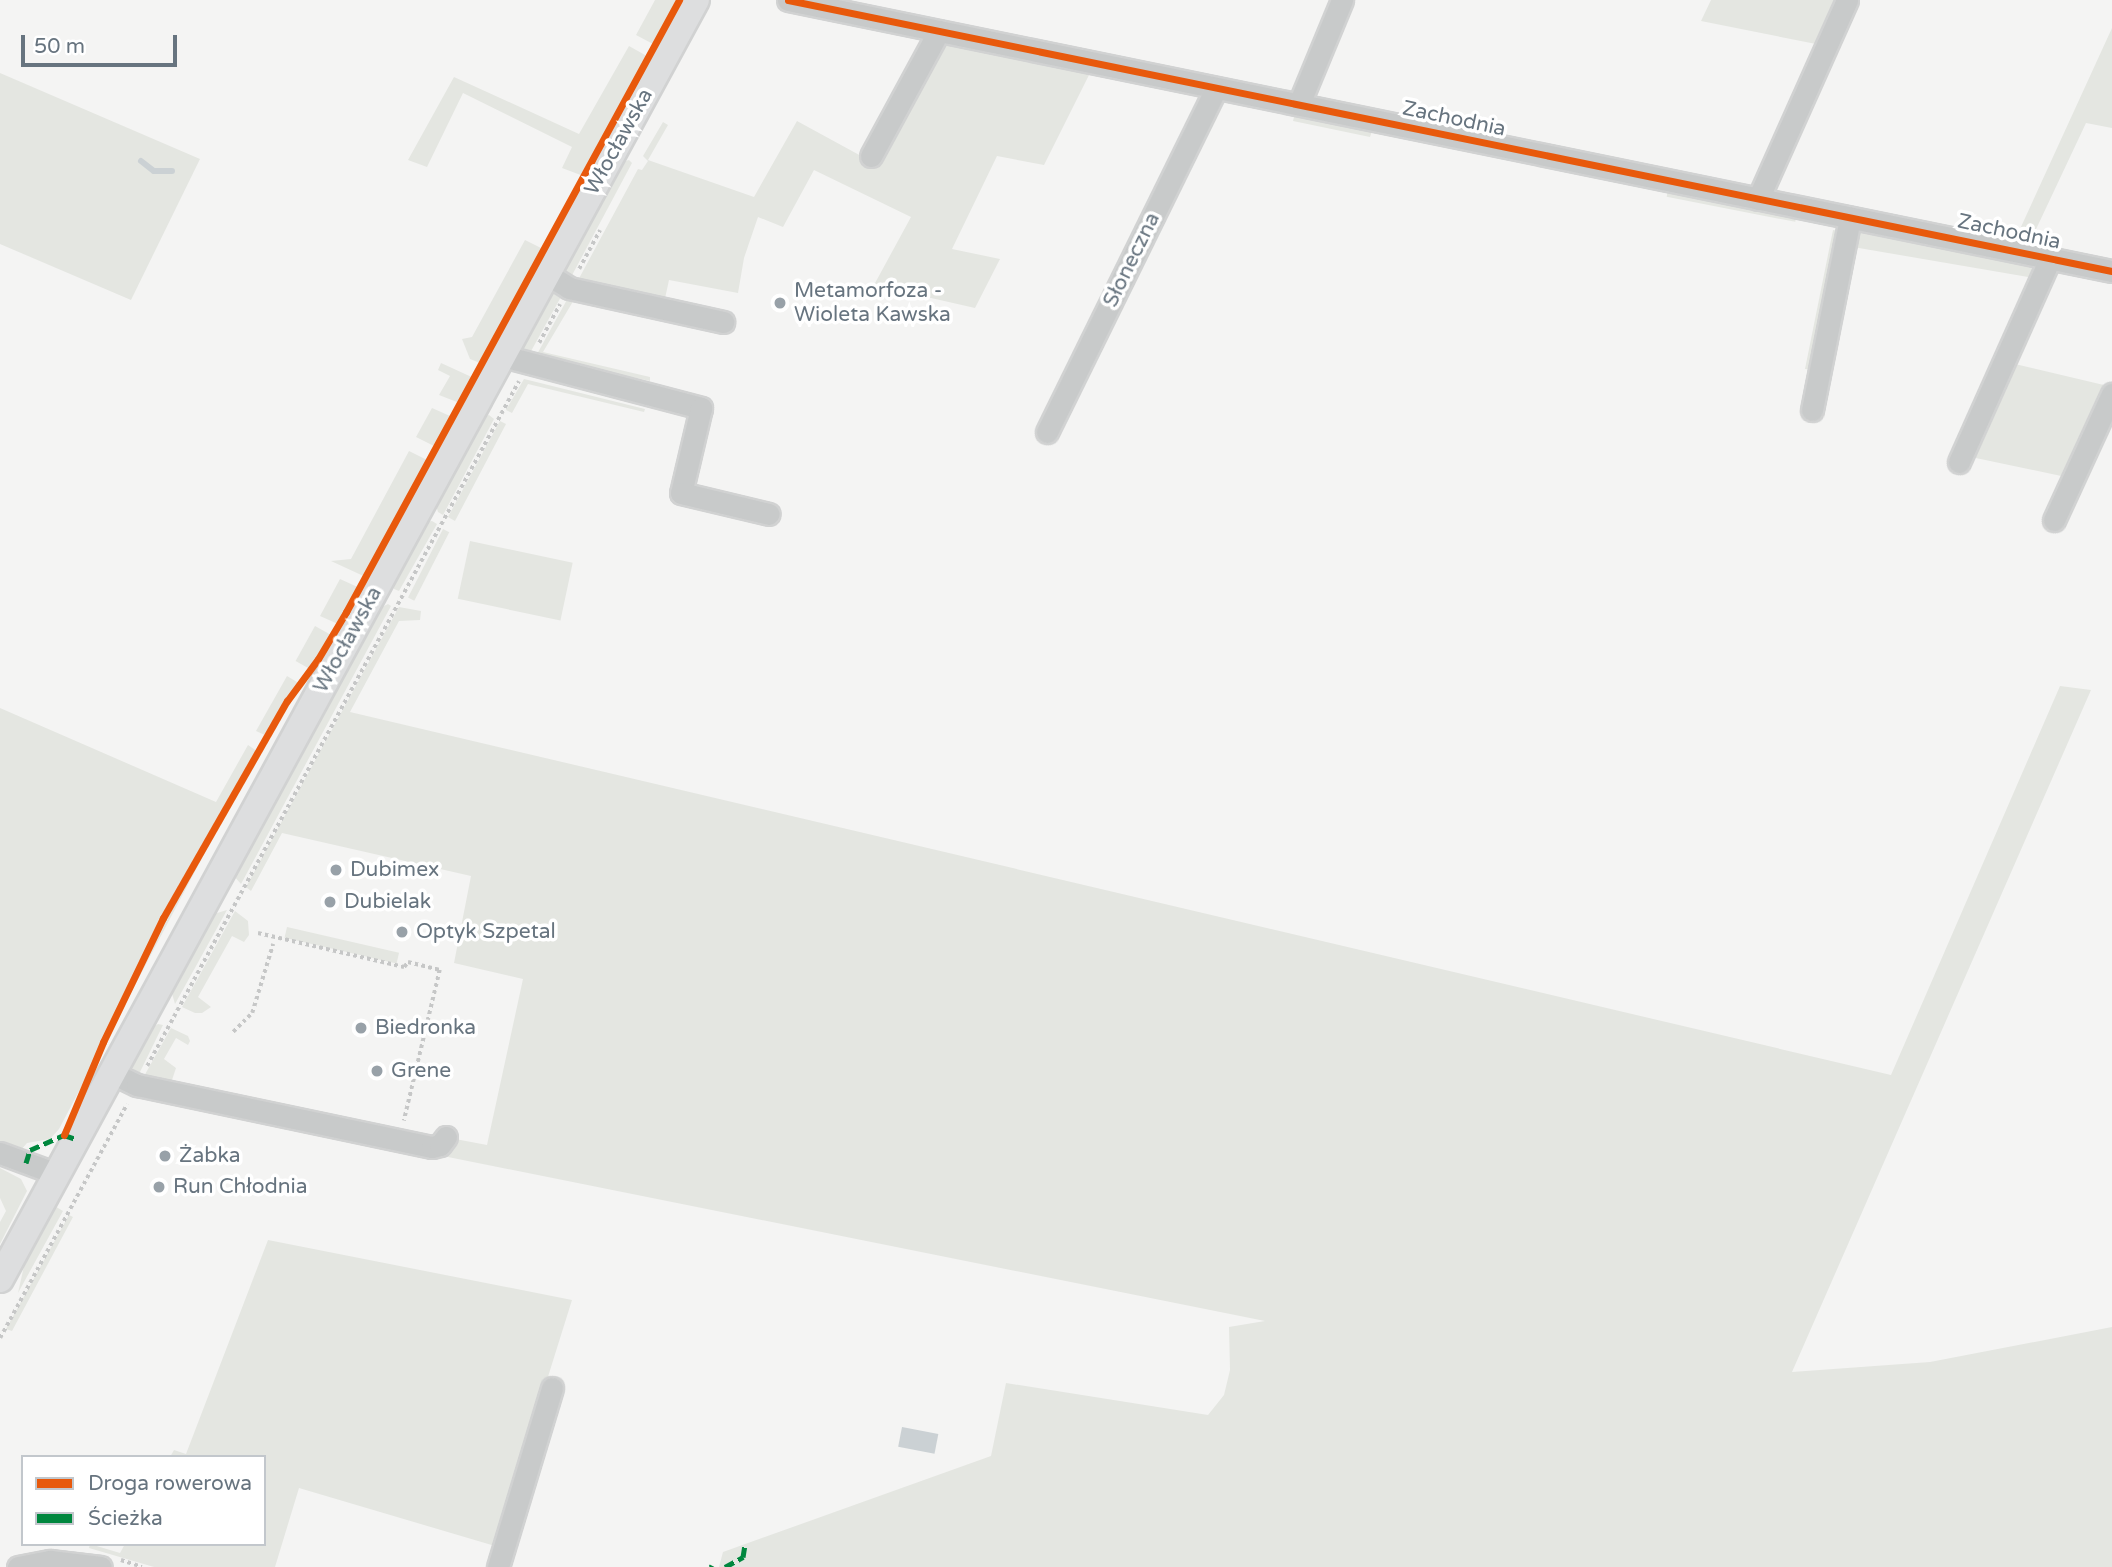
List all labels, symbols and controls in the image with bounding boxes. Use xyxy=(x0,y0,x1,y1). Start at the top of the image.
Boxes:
scale bar xyxy=(24,21,180,65)
text: 50 m xyxy=(34,34,85,59)
street label: Włocławska xyxy=(580,85,658,199)
street label: Zachodnia xyxy=(1400,96,1508,142)
street label: Słoneczna xyxy=(1098,209,1166,311)
street label: Zachodnia xyxy=(1955,209,2063,255)
place label: Metamorfoza - Wioleta Kawska xyxy=(794,278,951,328)
marker: Metamorfoza - Wioleta Kawska xyxy=(772,295,788,311)
street label: Włocławska xyxy=(309,583,387,697)
place label: Dubimex xyxy=(350,857,439,883)
marker: Dubimex xyxy=(328,862,344,878)
place label: Dubielak xyxy=(344,889,431,915)
marker: Dubielak xyxy=(322,894,338,910)
place label: Optyk Szpetal xyxy=(416,919,556,945)
marker: Optyk Szpetal xyxy=(394,924,410,940)
place label: Biedronka xyxy=(375,1015,476,1041)
marker: Biedronka xyxy=(353,1020,369,1036)
place label: Grene xyxy=(391,1058,451,1084)
marker: Grene xyxy=(369,1063,385,1079)
place label: Żabka xyxy=(179,1143,240,1169)
marker: Żabka xyxy=(157,1148,173,1164)
place label: Run Chłodnia xyxy=(173,1174,308,1200)
marker: Run Chłodnia xyxy=(151,1179,167,1195)
legend xyxy=(21,1455,266,1546)
text: Droga rowerowa xyxy=(88,1471,252,1496)
text: Ścieżka xyxy=(88,1506,163,1531)

